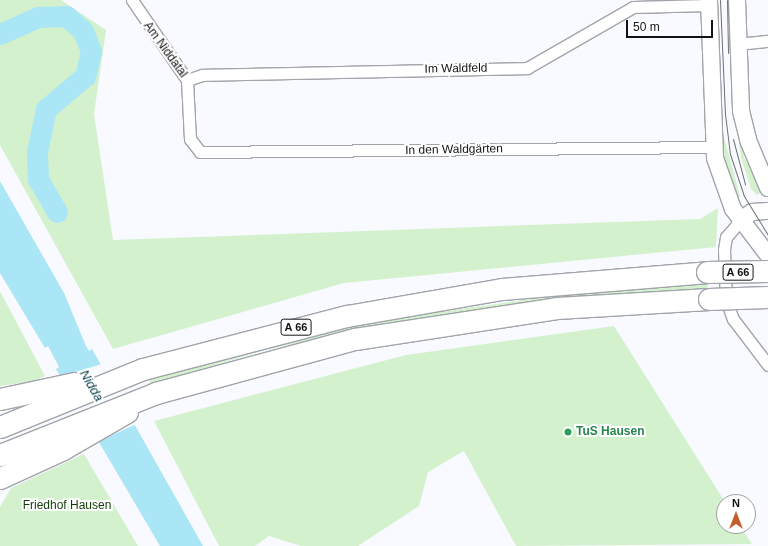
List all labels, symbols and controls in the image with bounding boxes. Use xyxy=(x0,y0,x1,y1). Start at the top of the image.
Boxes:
scale bar xyxy=(628,12,715,38)
street label: Am Niddatal xyxy=(140,19,190,81)
text: 50 m xyxy=(633,20,660,34)
street label: Im Waldfeld xyxy=(424,61,488,77)
street label: In den Waldgärten xyxy=(405,142,503,158)
road number: A 66 xyxy=(722,263,754,281)
road number: A 66 xyxy=(280,318,312,336)
water label: Nidda xyxy=(76,367,106,405)
place label: TuS Hausen xyxy=(576,425,644,439)
marker: TuS Hausen xyxy=(563,427,573,437)
north arrow xyxy=(716,494,756,534)
text: N xyxy=(732,497,740,509)
park label: Friedhof Hausen xyxy=(23,499,111,513)

